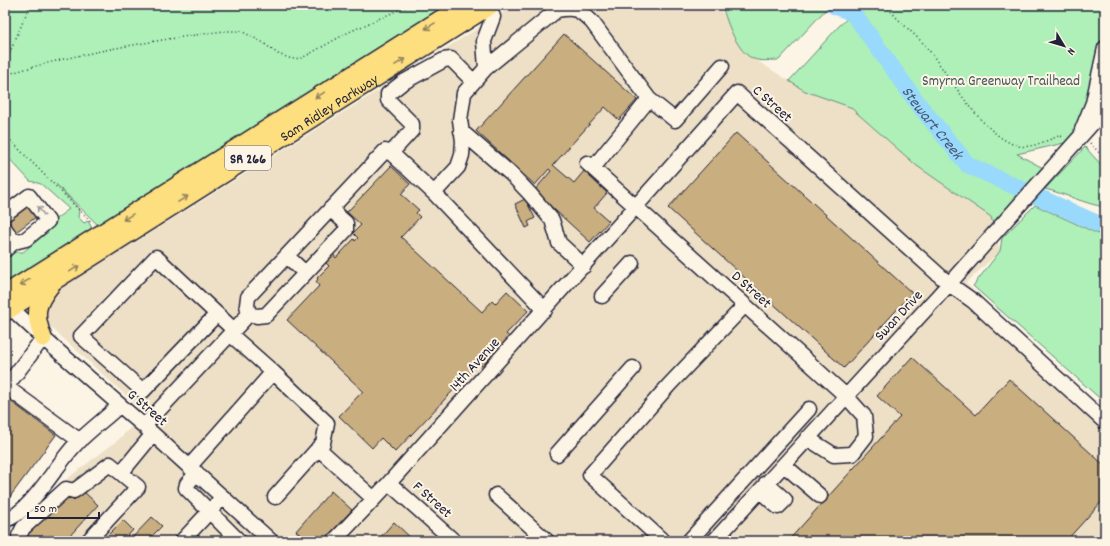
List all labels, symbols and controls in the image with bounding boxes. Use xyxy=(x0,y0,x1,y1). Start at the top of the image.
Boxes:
one-way arrow xyxy=(425,22,436,30)
north arrow xyxy=(1044,26,1084,66)
text: N xyxy=(1062,44,1078,58)
one-way arrow xyxy=(394,58,406,66)
street label: Sam Ridley Parkway xyxy=(276,69,384,149)
park label: Smyrna Greenway Trailhead xyxy=(922,71,1080,93)
street label: C Street xyxy=(747,80,797,129)
water label: Stewart Creek xyxy=(895,82,969,166)
one-way arrow xyxy=(314,92,326,100)
road number: SR 266 xyxy=(225,146,271,170)
one-way arrow xyxy=(178,195,189,203)
one-way arrow xyxy=(37,206,45,217)
one-way arrow xyxy=(123,213,134,221)
one-way arrow xyxy=(68,264,79,273)
street label: D Street xyxy=(726,266,776,315)
one-way arrow xyxy=(19,278,31,286)
street label: Swan Drive xyxy=(870,286,929,347)
street label: 14th Avenue xyxy=(445,333,506,397)
street label: G Street xyxy=(122,385,172,433)
street label: F Street xyxy=(407,477,457,525)
scale bar xyxy=(28,494,99,520)
text: 50 m xyxy=(34,501,57,518)

